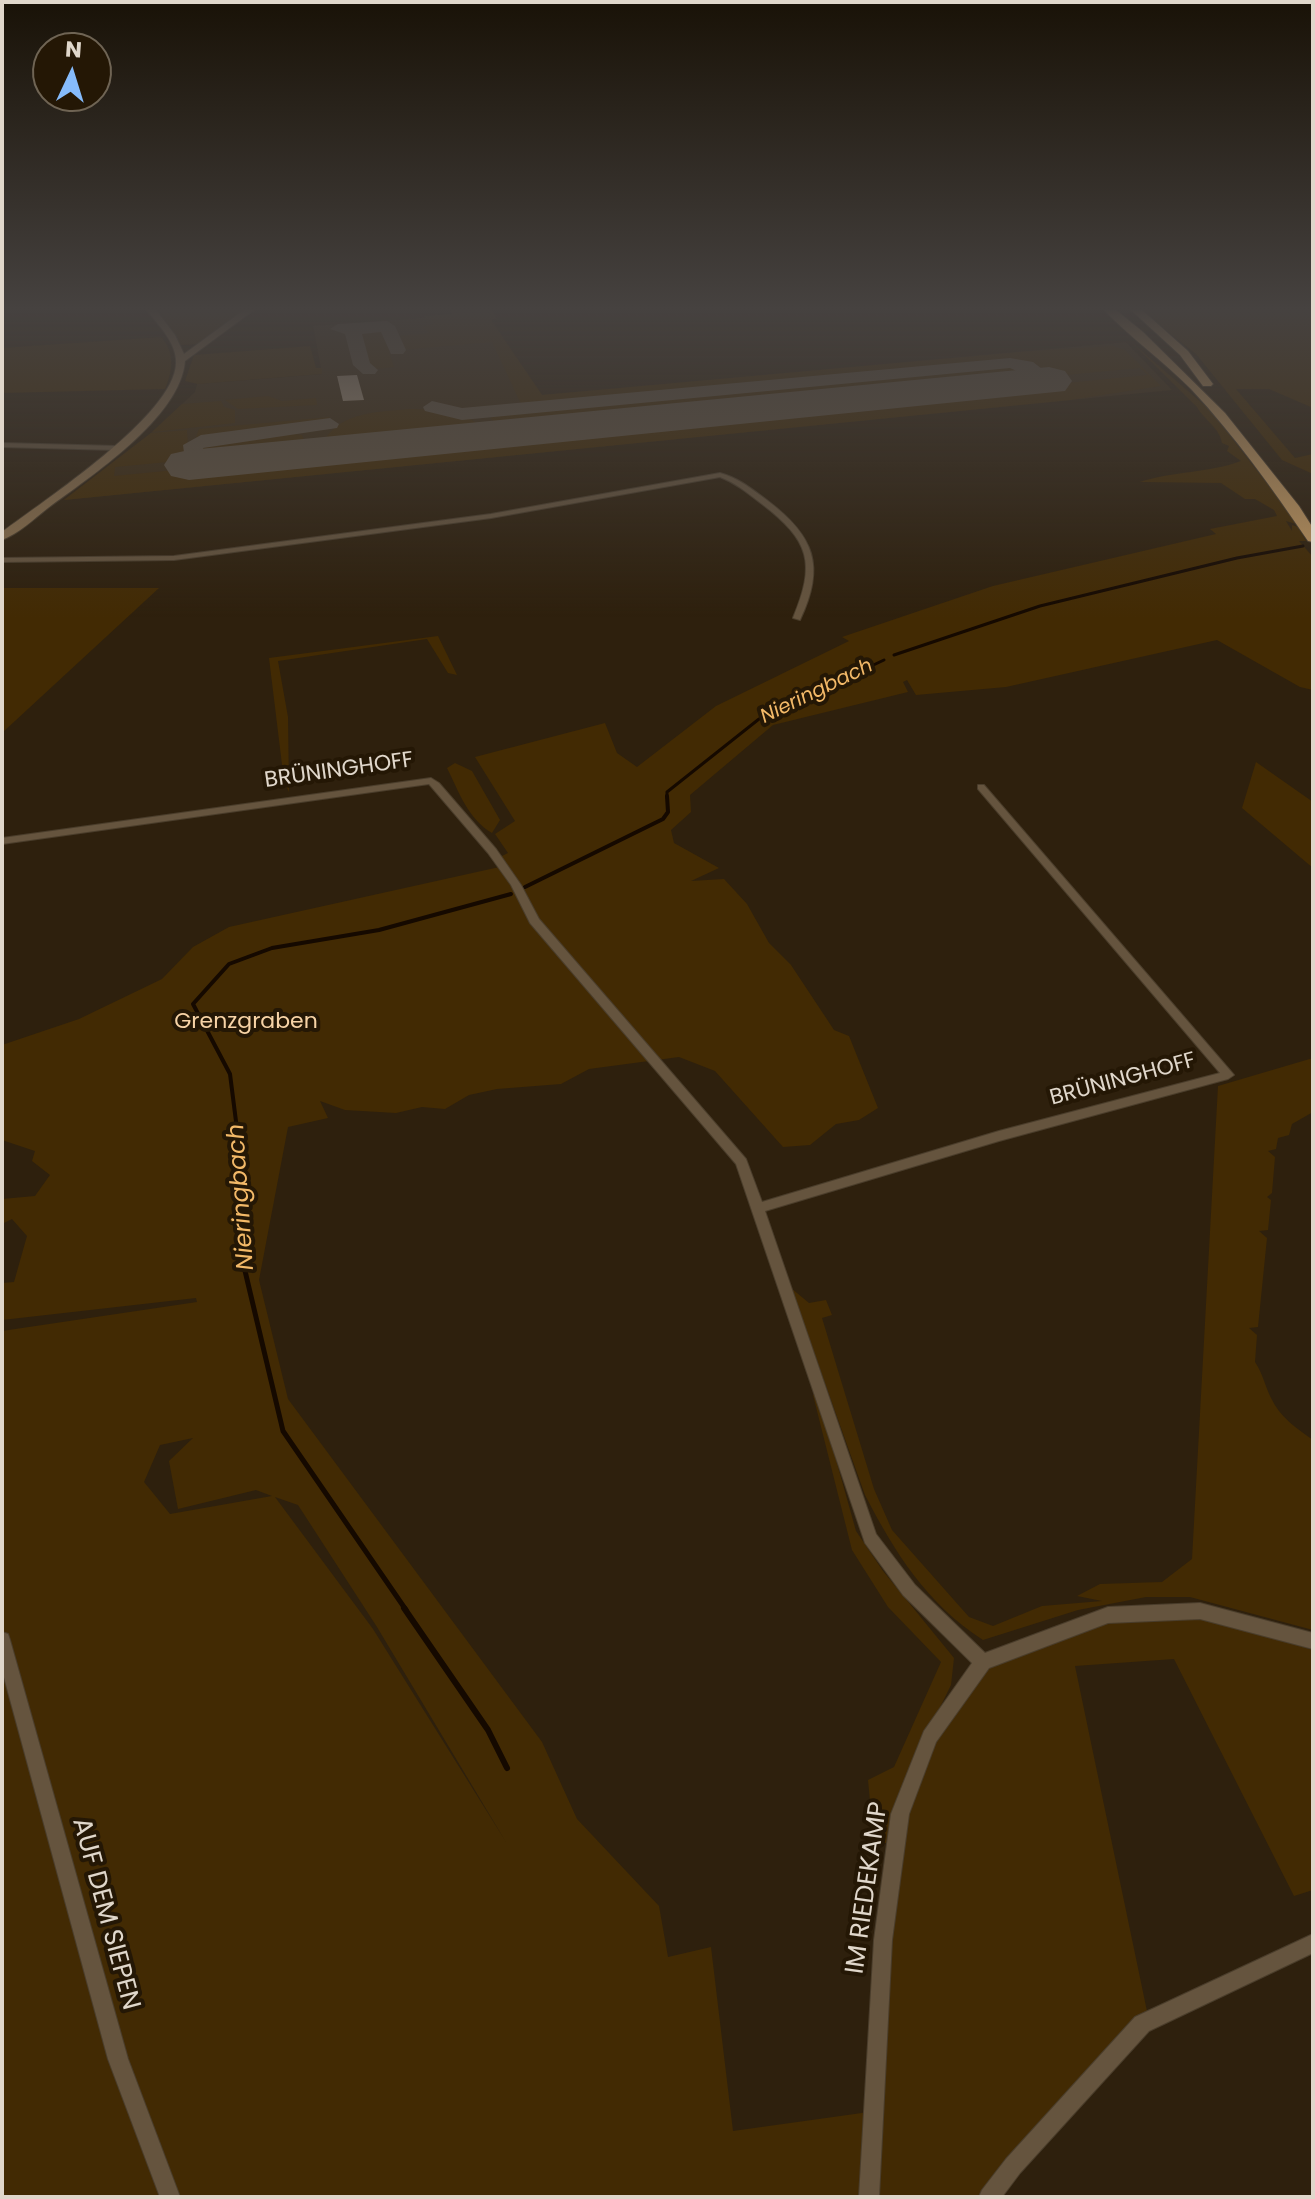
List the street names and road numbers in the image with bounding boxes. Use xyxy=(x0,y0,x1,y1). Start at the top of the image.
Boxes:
street label: BRÜNINGHOFF xyxy=(263,747,415,795)
street label: BRÜNINGHOFF xyxy=(1047,1048,1199,1112)
street label: IM RIEDEKAMP xyxy=(840,1800,896,1976)
street label: AUF DEM SIEPEN xyxy=(64,1814,146,2014)

